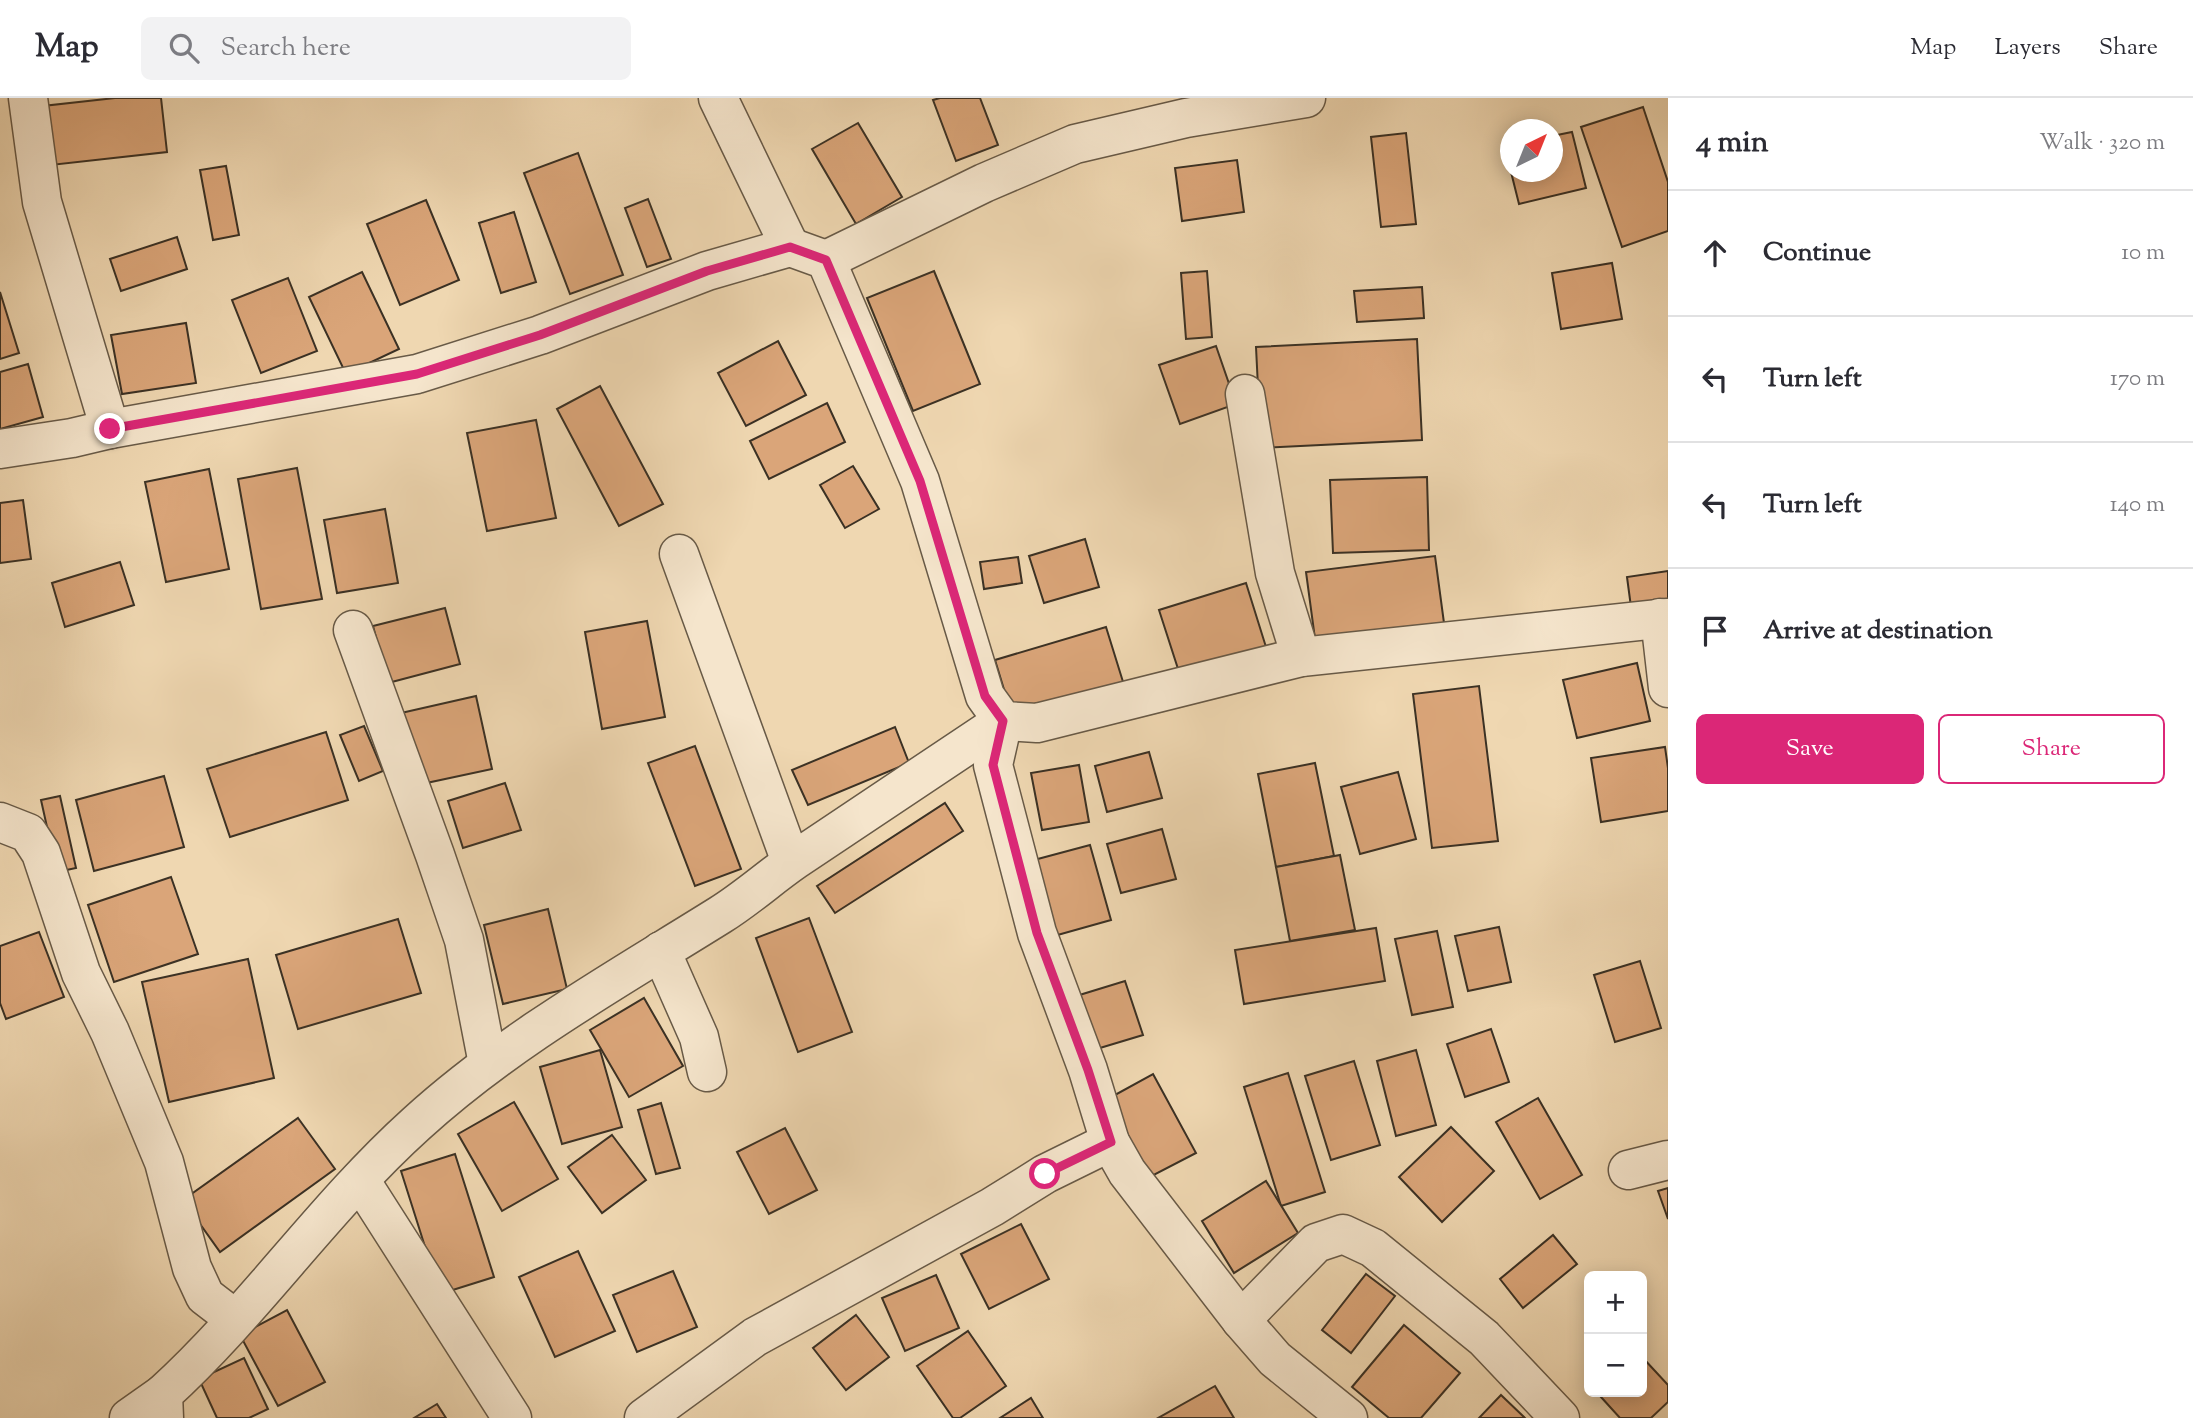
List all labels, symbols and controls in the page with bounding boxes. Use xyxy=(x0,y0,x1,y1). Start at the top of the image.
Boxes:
search box xyxy=(141,17,631,80)
text: Map xyxy=(35,24,99,72)
icon: search xyxy=(165,29,203,67)
text: Search here xyxy=(221,30,351,67)
text: Map xyxy=(1910,31,1956,65)
text: Layers xyxy=(1994,31,2061,65)
text: Share xyxy=(2099,31,2158,65)
north arrow xyxy=(1500,119,1563,182)
text: 4 min xyxy=(1696,122,1769,165)
text: Walk · 320 m xyxy=(2039,127,2165,160)
icon: ahead xyxy=(1696,234,1734,272)
text: Continue xyxy=(1763,235,1871,272)
text: 10 m xyxy=(2121,237,2165,270)
icon: left xyxy=(1696,360,1734,398)
text: Turn left xyxy=(1763,361,1862,398)
text: 170 m xyxy=(2110,363,2165,396)
route end xyxy=(94,413,125,444)
icon: left xyxy=(1696,486,1734,524)
text: Turn left xyxy=(1763,487,1862,524)
text: 140 m xyxy=(2110,489,2165,522)
icon: arrive xyxy=(1696,612,1734,650)
text: Arrive at destination xyxy=(1763,613,1993,650)
button: Save xyxy=(1696,714,1924,784)
button: Share xyxy=(1938,714,2165,784)
route start xyxy=(1029,1158,1060,1189)
map controls xyxy=(1584,1271,1647,1397)
button: + xyxy=(1584,1271,1647,1334)
button: − xyxy=(1584,1334,1647,1397)

